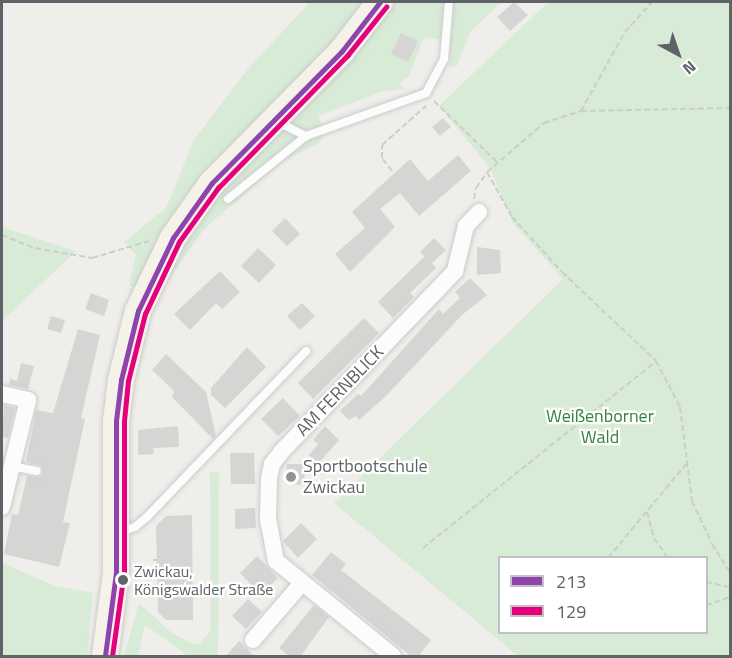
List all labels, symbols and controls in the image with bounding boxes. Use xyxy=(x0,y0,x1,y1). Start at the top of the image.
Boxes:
north arrow xyxy=(648,24,708,84)
text: N xyxy=(678,55,702,81)
street label: AM FERNBLICK xyxy=(292,342,388,440)
park label: Weißenborner Wald xyxy=(546,406,654,448)
place label: Sportbootschule Zwickau xyxy=(303,456,428,498)
marker: Sportbootschule Zwickau xyxy=(284,470,298,484)
legend xyxy=(498,556,708,634)
place label: Zwickau, Königswalder Straße xyxy=(134,561,273,599)
text: 213 xyxy=(556,568,586,595)
marker: Zwickau, Königswalder Straße xyxy=(117,574,129,586)
text: 129 xyxy=(556,598,586,625)

